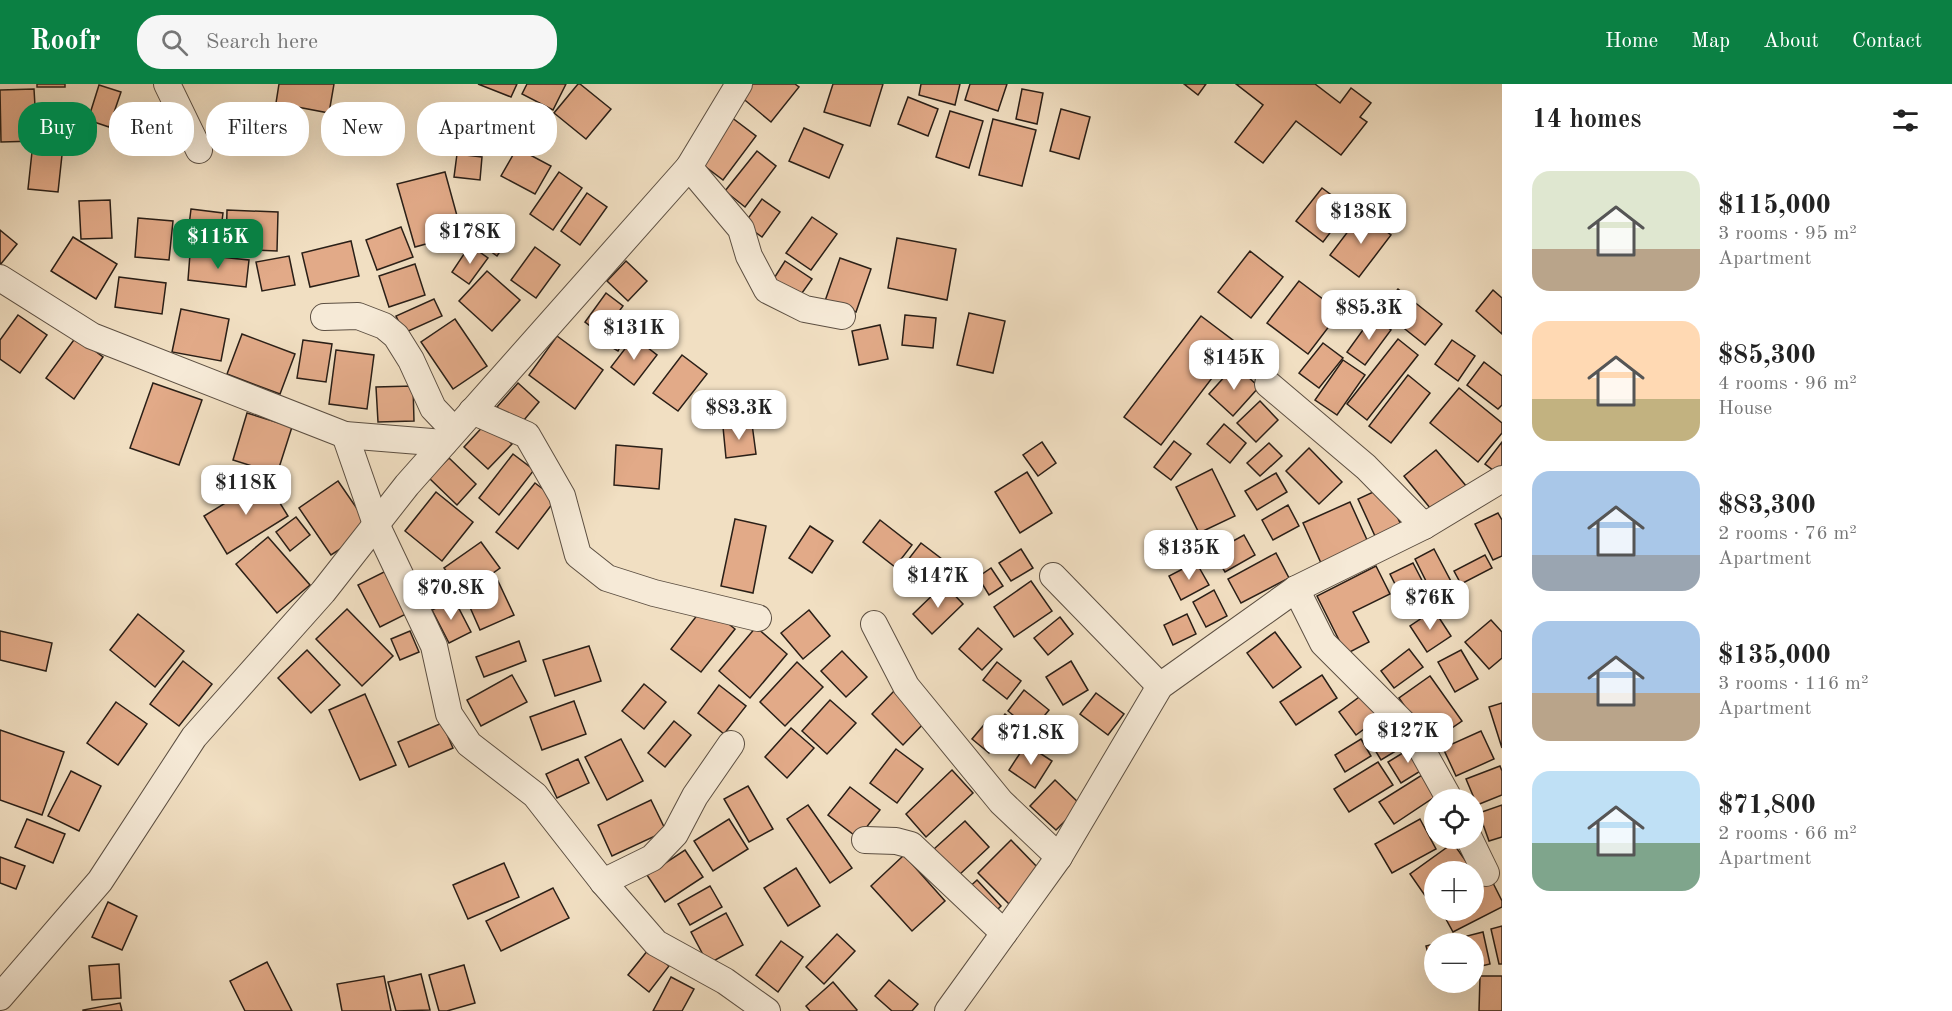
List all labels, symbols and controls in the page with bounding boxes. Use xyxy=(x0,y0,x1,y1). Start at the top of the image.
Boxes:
search box xyxy=(137,15,557,69)
icon: search xyxy=(158,26,191,59)
text: Roofr xyxy=(30,28,101,56)
text: Search here xyxy=(206,31,318,53)
text: Home xyxy=(1605,31,1658,52)
text: Map xyxy=(1691,31,1730,52)
text: About xyxy=(1763,31,1819,52)
text: Contact xyxy=(1852,31,1922,52)
chip: Buy xyxy=(18,102,97,156)
chip: Rent xyxy=(109,102,194,156)
chip: Filters xyxy=(206,102,309,156)
chip: New xyxy=(321,102,405,156)
chip: Apartment xyxy=(417,102,557,156)
icon: filters xyxy=(1889,104,1922,137)
text: 14 homes xyxy=(1532,107,1641,133)
text: $115,000 xyxy=(1718,193,1831,219)
pin: $138K xyxy=(1319,194,1403,245)
icon: home xyxy=(1580,195,1652,267)
text: $138K xyxy=(1330,203,1392,223)
pin: $178K xyxy=(428,214,512,265)
pin: $115K xyxy=(176,219,260,270)
text: $178K xyxy=(439,223,501,243)
text: 3 rooms · 95 m² xyxy=(1718,224,1857,244)
text: $115K xyxy=(187,228,249,248)
text: Apartment xyxy=(1718,249,1812,269)
pin: $85.3K xyxy=(1320,290,1418,341)
text: $85.3K xyxy=(1335,299,1403,319)
pin: $131K xyxy=(592,310,676,361)
text: $131K xyxy=(603,319,665,339)
pin: $145K xyxy=(1192,340,1276,391)
text: $85,300 xyxy=(1718,343,1816,369)
icon: home xyxy=(1580,345,1652,417)
text: $145K xyxy=(1203,349,1265,369)
text: 4 rooms · 96 m² xyxy=(1718,374,1857,394)
pin: $83.3K xyxy=(690,390,788,441)
text: $83.3K xyxy=(705,399,773,419)
text: House xyxy=(1718,399,1772,419)
pin: $118K xyxy=(204,465,288,516)
text: $118K xyxy=(215,474,277,494)
text: $83,300 xyxy=(1718,493,1816,519)
icon: home xyxy=(1580,495,1652,567)
text: 2 rooms · 76 m² xyxy=(1718,524,1857,544)
pin: $135K xyxy=(1147,530,1231,581)
text: $135K xyxy=(1158,539,1220,559)
text: Apartment xyxy=(1718,549,1812,569)
pin: $147K xyxy=(896,558,980,609)
text: $147K xyxy=(907,567,969,587)
pin: $70.8K xyxy=(402,570,500,621)
text: $70.8K xyxy=(417,579,485,599)
pin: $76K xyxy=(1394,580,1466,631)
text: $76K xyxy=(1405,589,1455,609)
text: $135,000 xyxy=(1718,643,1831,669)
icon: home xyxy=(1580,645,1652,717)
text: 3 rooms · 116 m² xyxy=(1718,674,1868,694)
text: Apartment xyxy=(1718,699,1812,719)
pin: $127K xyxy=(1366,713,1450,764)
pin: $71.8K xyxy=(982,715,1080,766)
text: $127K xyxy=(1377,722,1439,742)
text: $71.8K xyxy=(997,724,1065,744)
map controls xyxy=(1424,789,1484,993)
button: locate xyxy=(1424,789,1484,849)
text: $71,800 xyxy=(1718,793,1816,819)
icon: home xyxy=(1580,795,1652,867)
text: 2 rooms · 66 m² xyxy=(1718,824,1857,844)
text: Apartment xyxy=(1718,849,1812,869)
button: + xyxy=(1424,861,1484,921)
button: − xyxy=(1424,933,1484,993)

